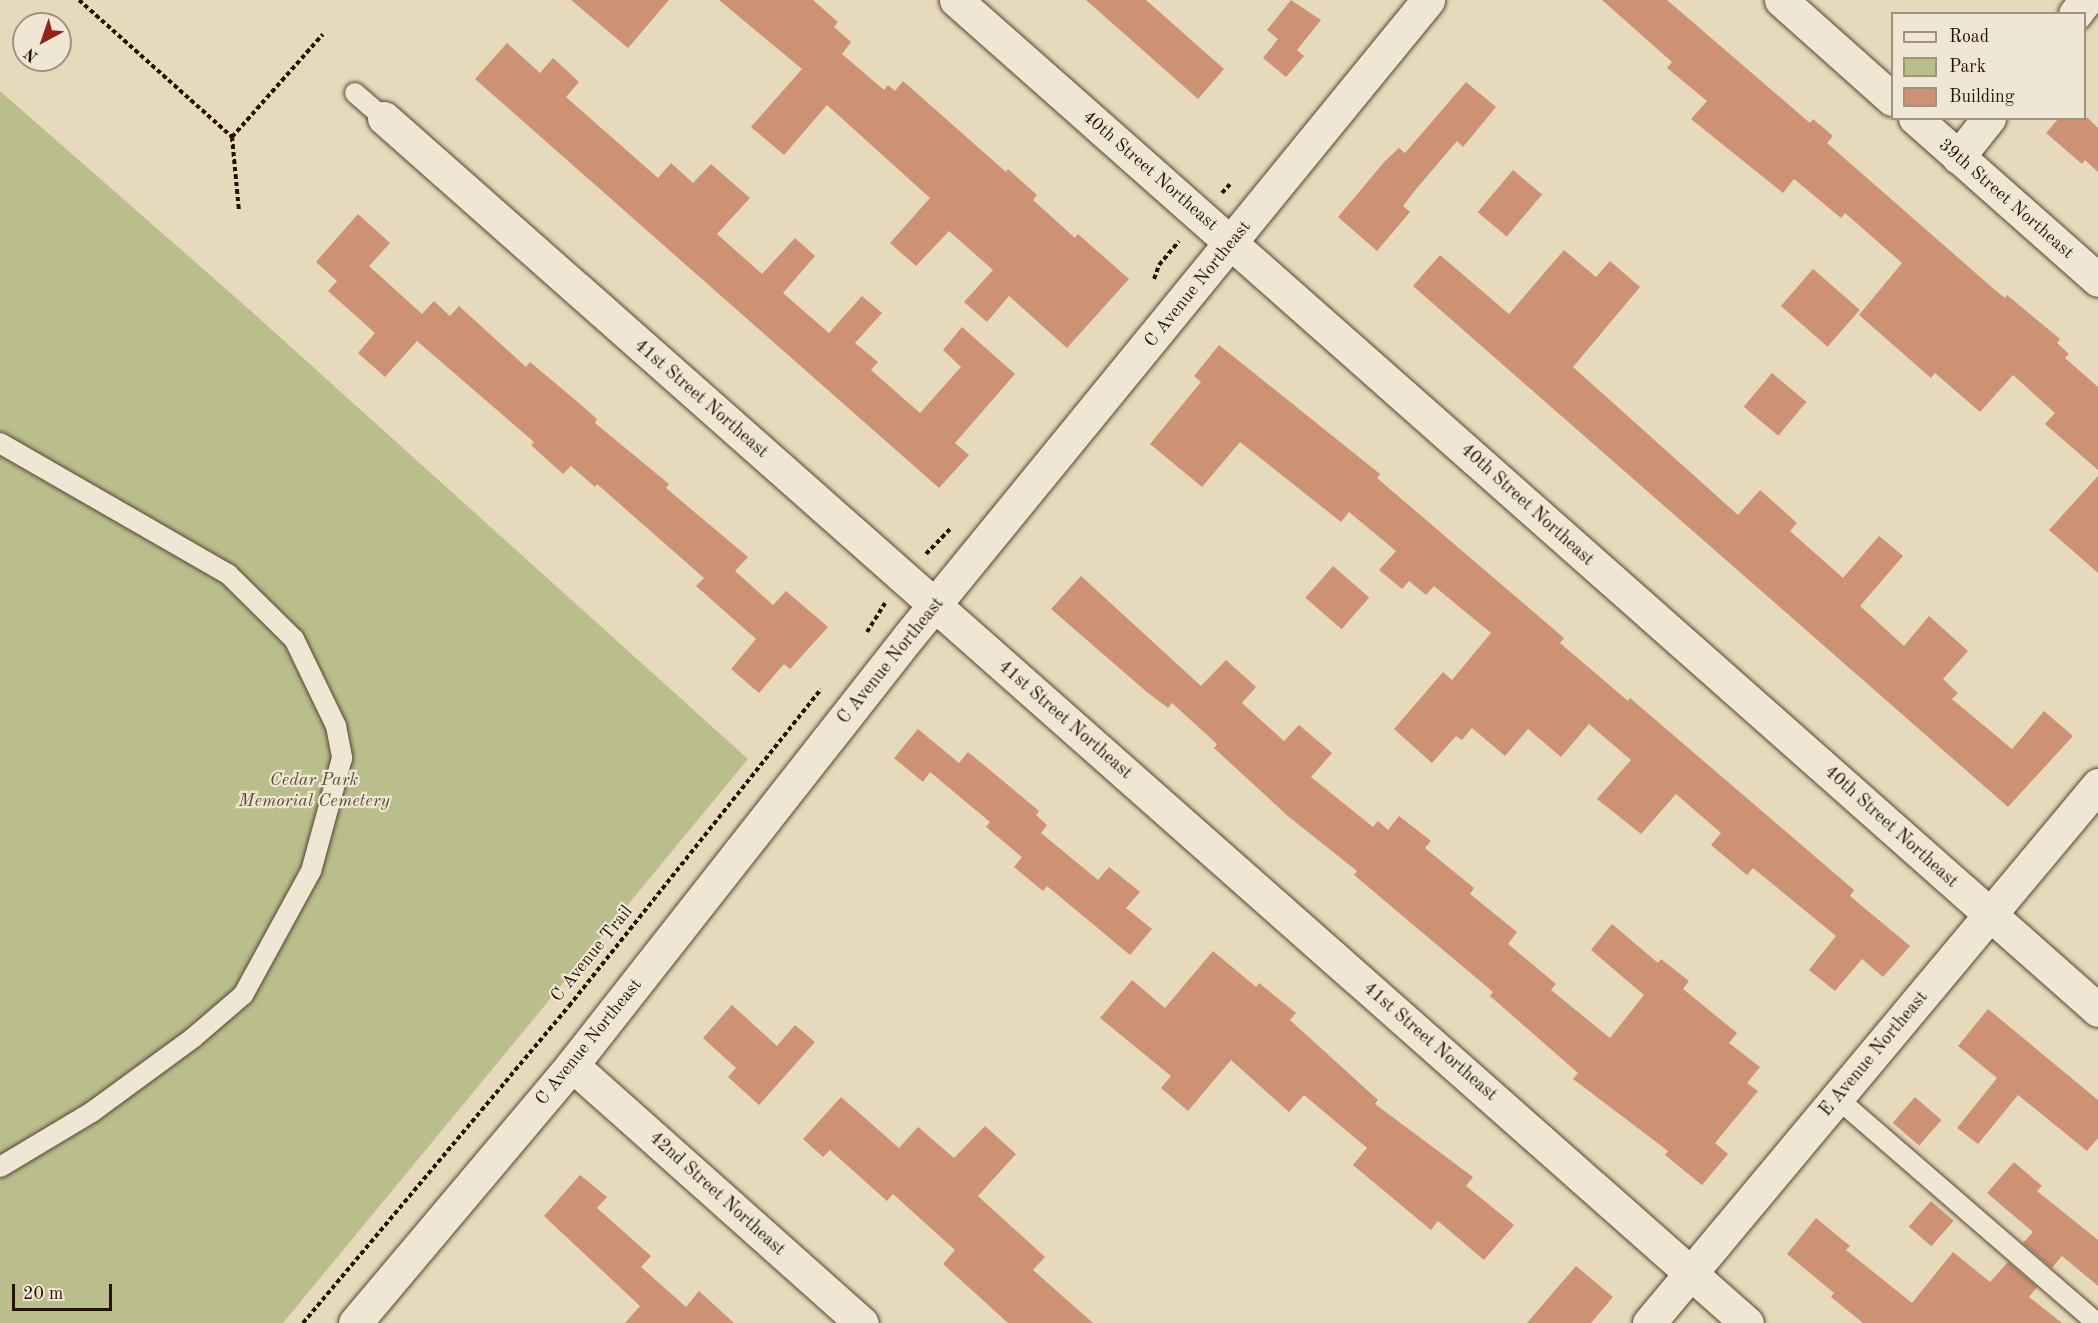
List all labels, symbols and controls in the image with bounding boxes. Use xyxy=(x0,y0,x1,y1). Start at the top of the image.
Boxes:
north arrow xyxy=(12,12,72,72)
legend xyxy=(1891,12,2086,120)
text: Road xyxy=(1949,28,1989,46)
text: N xyxy=(22,44,42,64)
text: Park xyxy=(1949,58,1986,76)
text: Building xyxy=(1949,88,2014,106)
street label: 40th Street Northeast xyxy=(1078,106,1222,236)
street label: 39th Street Northeast xyxy=(1934,134,2078,264)
street label: C Avenue Northeast xyxy=(1140,216,1256,352)
street label: 41st Street Northeast xyxy=(630,335,772,463)
street label: 40th Street Northeast xyxy=(1456,439,1598,571)
street label: C Avenue Northeast xyxy=(833,593,949,729)
street label: 41st Street Northeast xyxy=(994,656,1136,784)
street label: 40th Street Northeast xyxy=(1820,761,1962,893)
park label: Cedar Park Memorial Cemetery xyxy=(238,770,390,812)
street label: C Avenue Trail xyxy=(546,901,638,1007)
street label: C Avenue Northeast xyxy=(531,974,647,1110)
street label: 41st Street Northeast xyxy=(1359,978,1501,1106)
street label: E Avenue Northeast xyxy=(1815,987,1933,1121)
street label: 42nd Street Northeast xyxy=(645,1127,789,1261)
scale bar xyxy=(15,1272,116,1310)
text: 20 m xyxy=(23,1285,63,1303)

